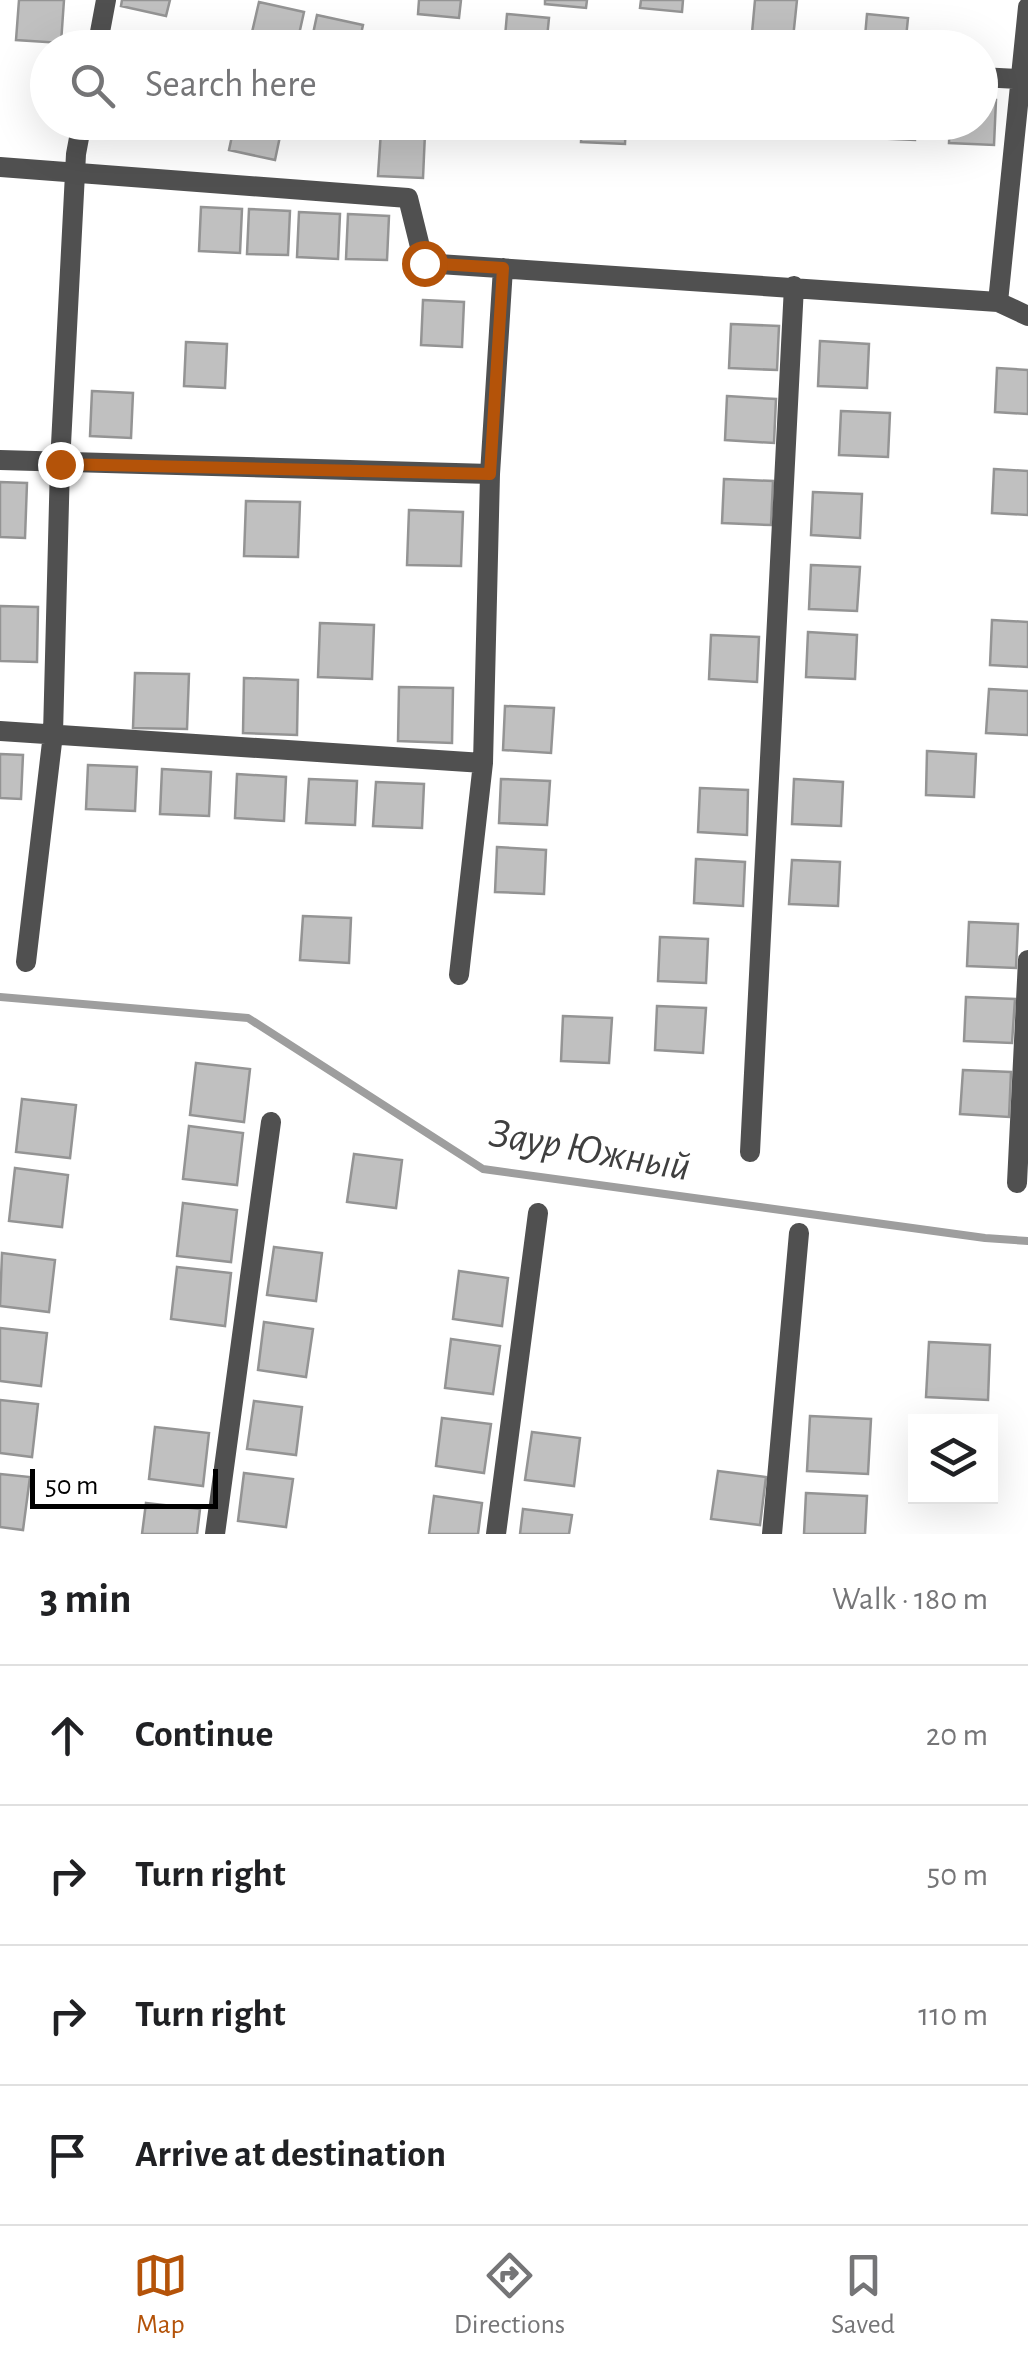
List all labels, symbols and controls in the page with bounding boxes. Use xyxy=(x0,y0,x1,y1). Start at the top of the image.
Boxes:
search box xyxy=(30,30,998,140)
icon: search xyxy=(65,58,120,113)
text: Search here xyxy=(145,66,317,104)
route start xyxy=(402,241,448,287)
route end xyxy=(38,442,84,488)
water label: Заур Южный xyxy=(486,1112,693,1189)
map controls xyxy=(908,1414,998,1504)
button: layers xyxy=(908,1414,998,1504)
scale bar xyxy=(30,1464,218,1508)
text: 50 m xyxy=(45,1472,99,1500)
text: 3 min xyxy=(40,1578,132,1620)
text: Walk · 180 m xyxy=(832,1583,988,1615)
icon: ahead xyxy=(40,1708,95,1763)
text: Continue xyxy=(135,1716,273,1754)
text: 20 m xyxy=(926,1719,988,1751)
icon: right xyxy=(40,1848,95,1903)
text: Turn right xyxy=(135,1856,285,1894)
text: 50 m xyxy=(927,1859,988,1891)
icon: right xyxy=(40,1988,95,2043)
text: Turn right xyxy=(135,1996,285,2034)
text: 110 m xyxy=(918,1999,988,2031)
icon: arrive xyxy=(40,2128,95,2183)
text: Arrive at destination xyxy=(135,2136,446,2174)
tab: Map xyxy=(133,2248,188,2342)
tab: Directions xyxy=(454,2248,565,2342)
tab: Saved xyxy=(831,2248,895,2342)

